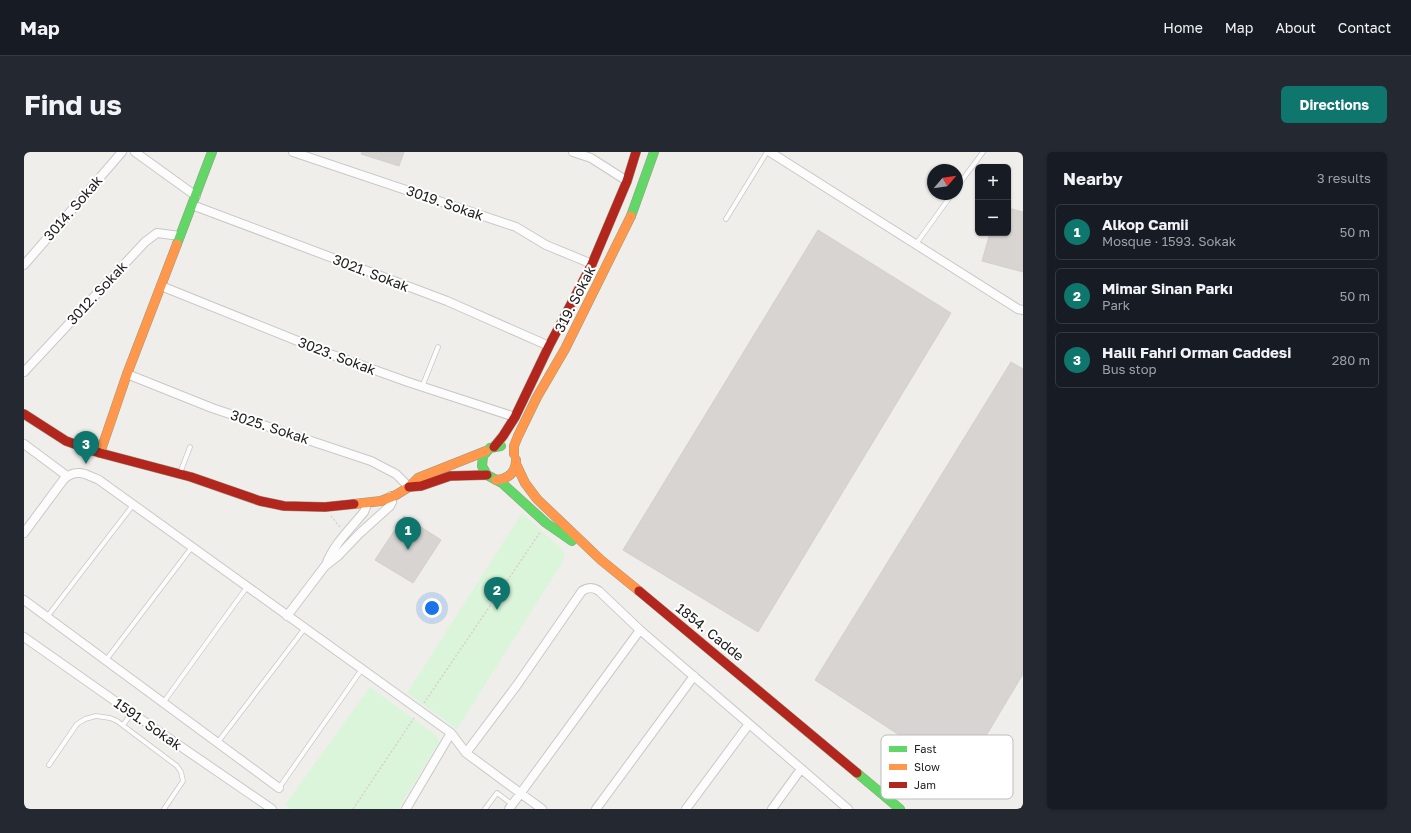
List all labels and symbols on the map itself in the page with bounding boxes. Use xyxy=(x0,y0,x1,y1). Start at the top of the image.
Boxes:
north arrow xyxy=(927,164,963,200)
street label: 3014. Sokak xyxy=(40,172,106,244)
street label: 3019. Sokak xyxy=(404,181,486,224)
street label: 3021. Sokak xyxy=(331,250,412,295)
street label: 3012. Sokak xyxy=(63,257,130,328)
street label: 319. Sokak xyxy=(551,263,599,335)
street label: 3023. Sokak xyxy=(296,333,379,378)
street label: 3025. Sokak xyxy=(229,406,312,447)
pin: 3 xyxy=(73,431,99,464)
pin: 1 xyxy=(395,517,421,550)
pin: 2 xyxy=(484,577,510,610)
your location xyxy=(422,598,442,618)
street label: 1854. Cadde xyxy=(673,599,748,664)
street label: 1591. Sokak xyxy=(111,694,186,753)
legend xyxy=(881,735,1013,799)
text: Fast xyxy=(914,742,937,755)
text: Slow xyxy=(914,760,940,773)
text: Jam xyxy=(914,778,936,791)

